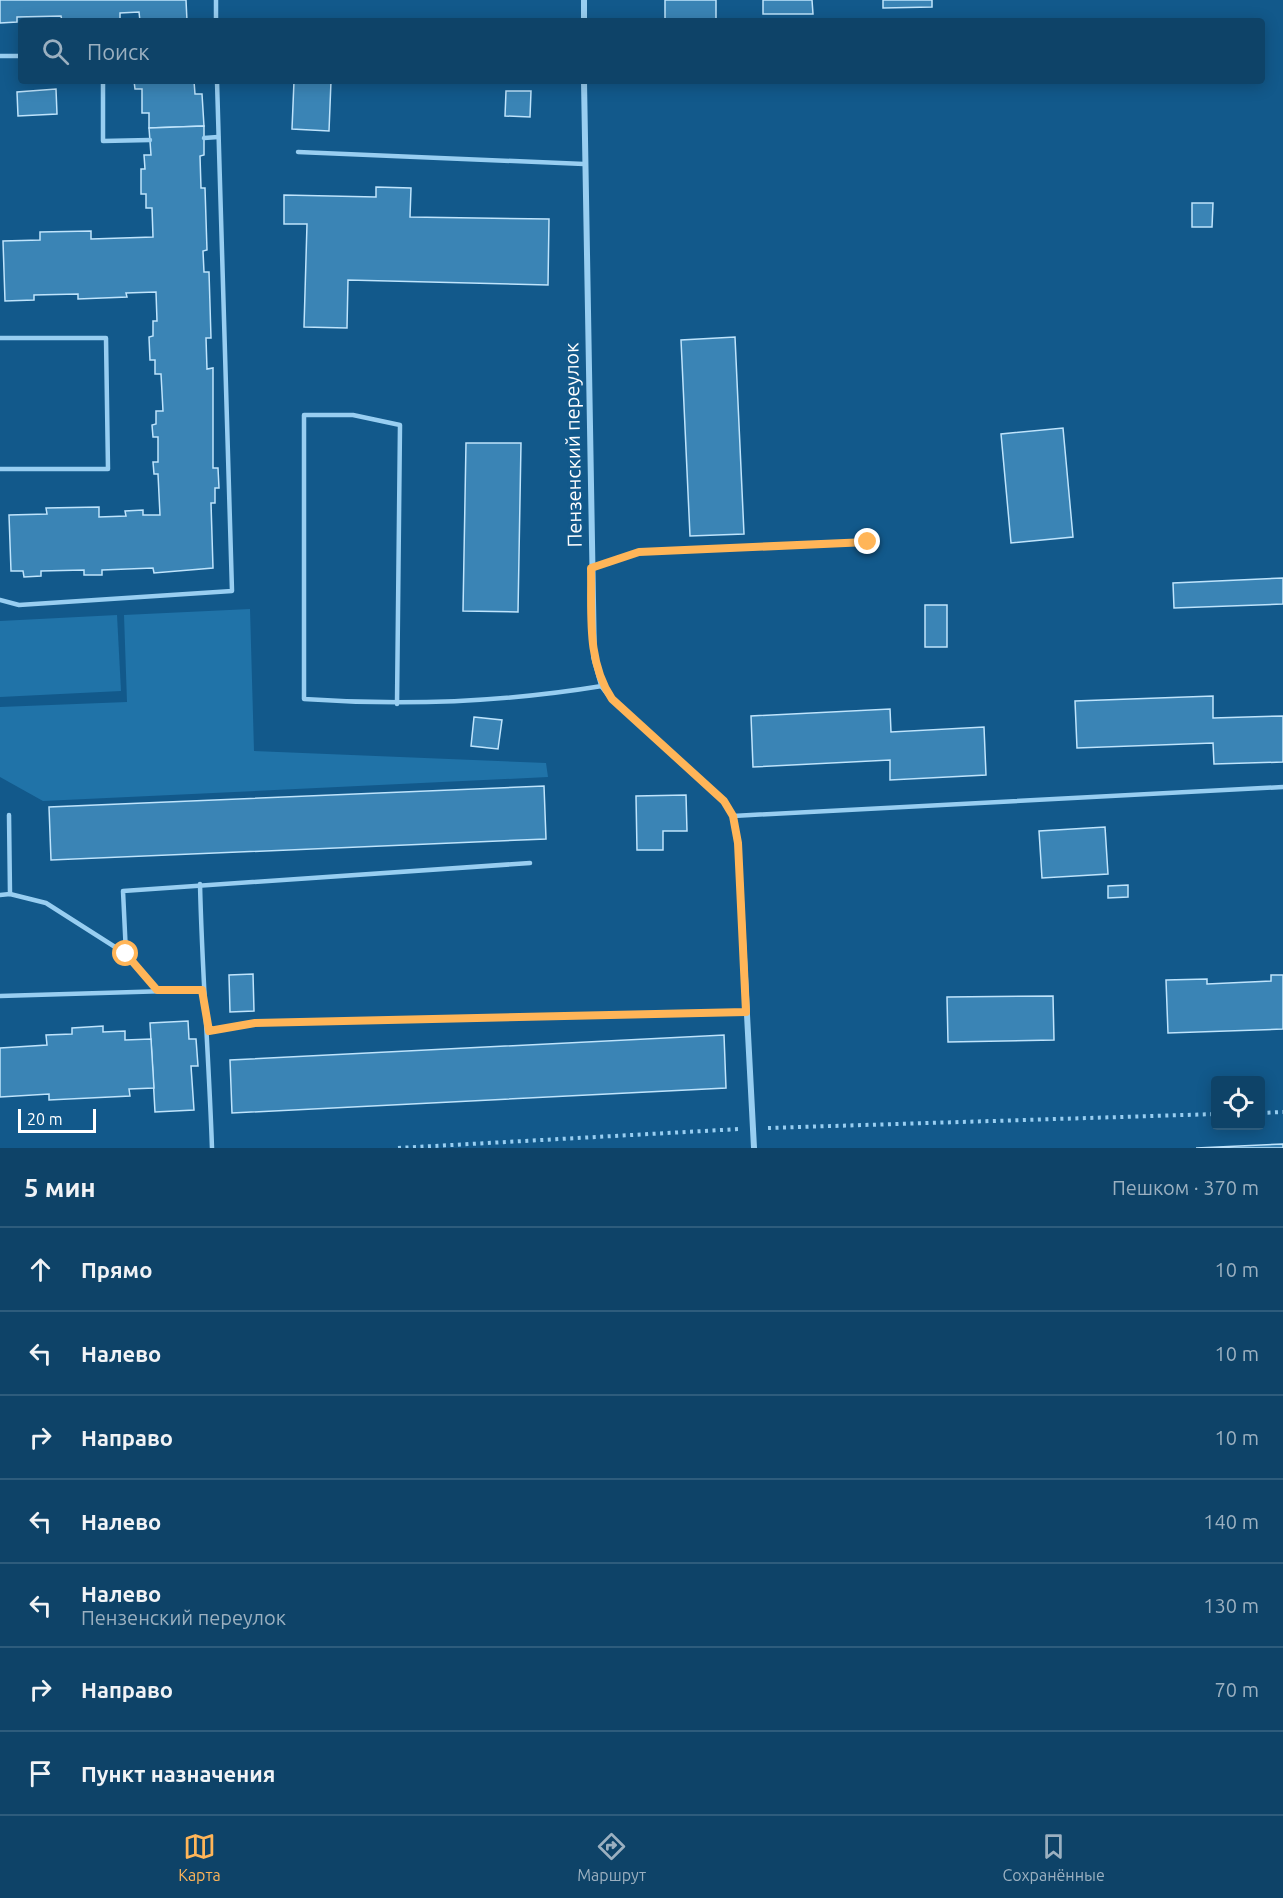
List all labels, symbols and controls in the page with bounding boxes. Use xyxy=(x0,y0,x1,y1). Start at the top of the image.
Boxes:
search box xyxy=(18,18,1265,84)
icon: search xyxy=(39,35,72,68)
text: Поиск xyxy=(87,39,150,64)
street label: Пензенский переулок xyxy=(559,342,586,548)
route end xyxy=(854,528,880,554)
route start xyxy=(112,940,138,966)
map controls xyxy=(1211,1076,1265,1130)
button: locate xyxy=(1211,1076,1265,1130)
scale bar xyxy=(18,1106,96,1134)
text: 20 m xyxy=(27,1110,63,1128)
text: 5 мин xyxy=(24,1173,96,1202)
text: Пешком · 370 m xyxy=(1112,1176,1259,1199)
icon: ahead xyxy=(24,1253,57,1286)
text: Прямо xyxy=(81,1257,152,1282)
text: 10 m xyxy=(1215,1258,1259,1281)
icon: left xyxy=(24,1337,57,1370)
text: Налево xyxy=(81,1341,161,1366)
text: 10 m xyxy=(1215,1342,1259,1365)
icon: right xyxy=(24,1421,57,1454)
text: Направо xyxy=(81,1425,173,1450)
text: 10 m xyxy=(1215,1426,1259,1449)
icon: left xyxy=(24,1505,57,1538)
text: Налево xyxy=(81,1509,161,1534)
text: 140 m xyxy=(1203,1510,1259,1533)
text: Налево xyxy=(81,1581,161,1606)
icon: left xyxy=(24,1589,57,1622)
text: 130 m xyxy=(1203,1594,1259,1617)
text: Пензенский переулок xyxy=(81,1606,286,1629)
icon: right xyxy=(24,1673,57,1706)
text: Направо xyxy=(81,1677,173,1702)
text: 70 m xyxy=(1215,1678,1259,1701)
icon: arrive xyxy=(24,1757,57,1790)
text: Пункт назначения xyxy=(81,1761,275,1786)
tab: Карта xyxy=(178,1830,221,1884)
tab: Маршрут xyxy=(577,1830,646,1884)
tab: Сохранённые xyxy=(1003,1830,1105,1884)

